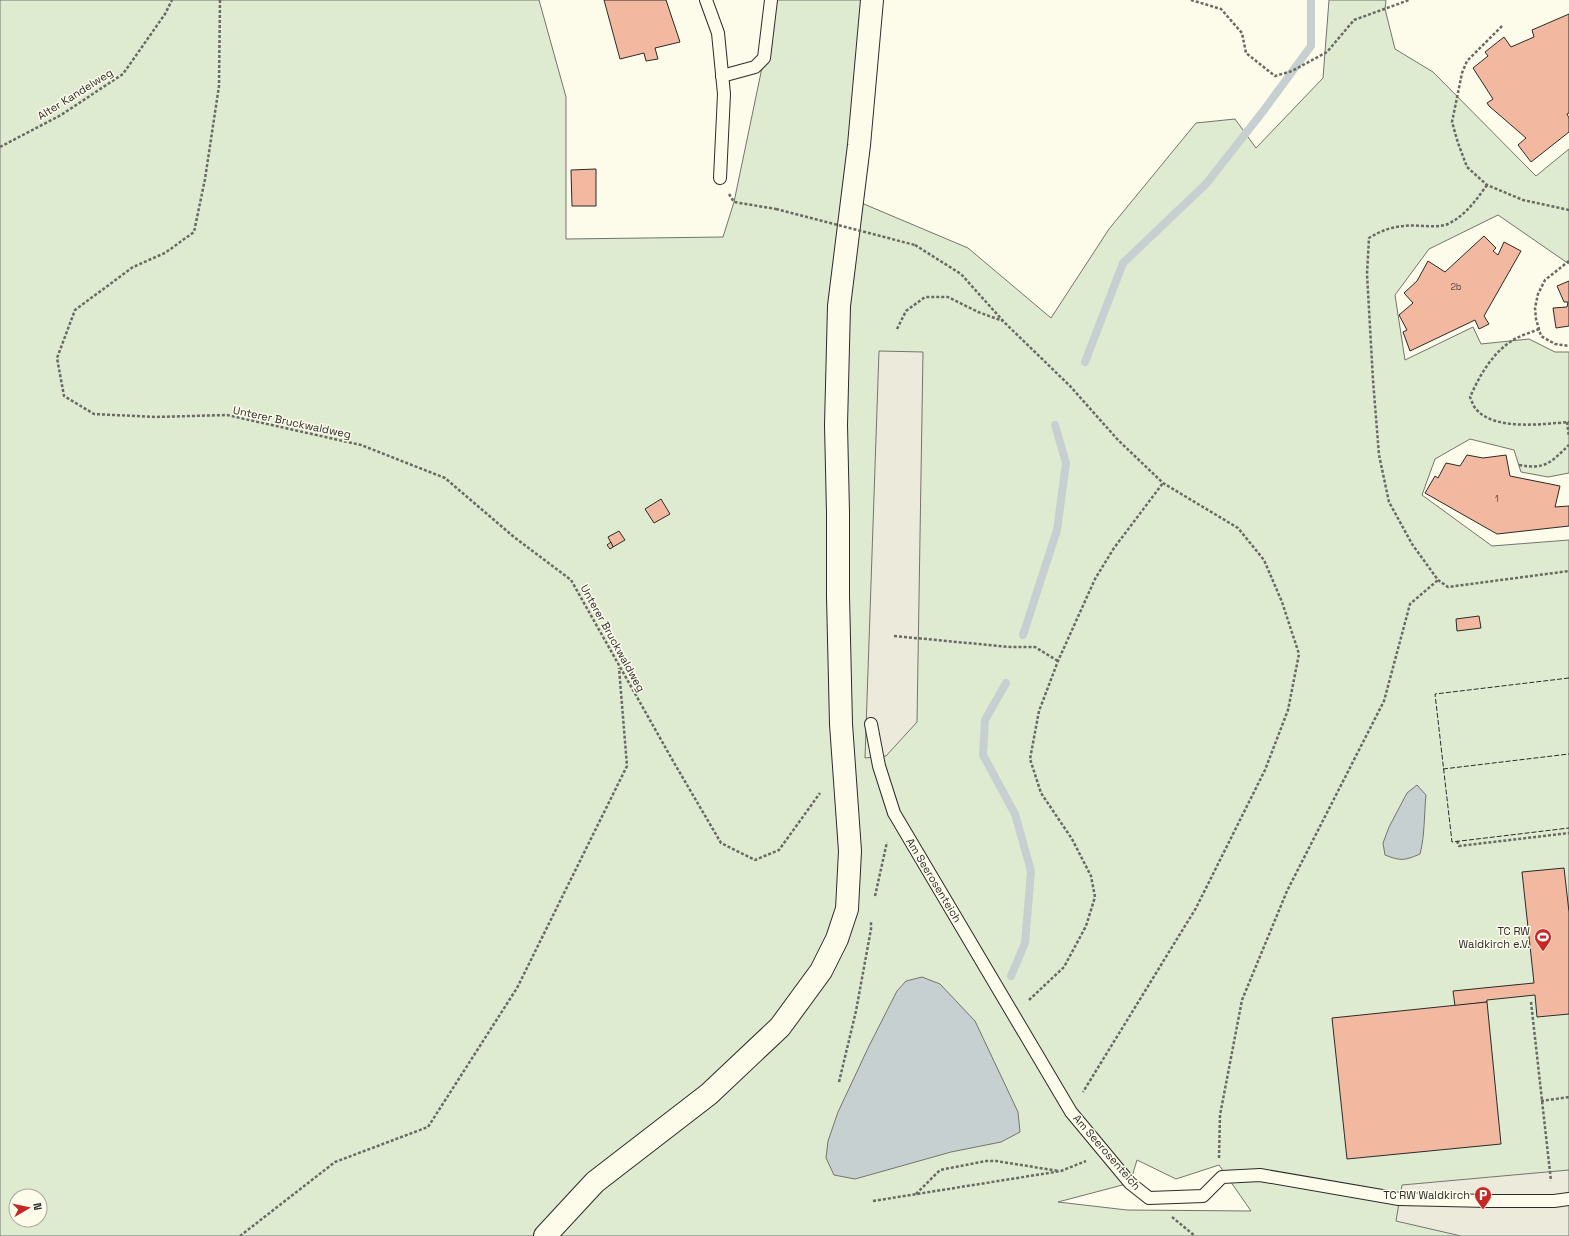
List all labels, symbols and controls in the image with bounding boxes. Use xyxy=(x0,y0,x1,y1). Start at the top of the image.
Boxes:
street label: Alter Kandelweg xyxy=(35,65,115,123)
house number: 2b xyxy=(1450,281,1462,293)
street label: Unterer Bruckwaldweg xyxy=(232,403,352,441)
house number: 1 xyxy=(1495,493,1499,505)
street label: Unterer Bruckwaldweg xyxy=(578,582,648,694)
street label: Am Seerosenteich xyxy=(903,835,965,925)
place label: TC RW Waldkirch e.V. xyxy=(1459,924,1530,951)
sports icon: TC RW Waldkirch e.V. xyxy=(1533,927,1553,952)
street label: Am Seerosenteich xyxy=(1070,1111,1144,1193)
parking icon: TC RW Waldkirch xyxy=(1473,1185,1493,1210)
north arrow xyxy=(8,1188,48,1228)
place label: TC RW Waldkirch xyxy=(1383,1188,1470,1202)
text: N xyxy=(30,1202,45,1211)

